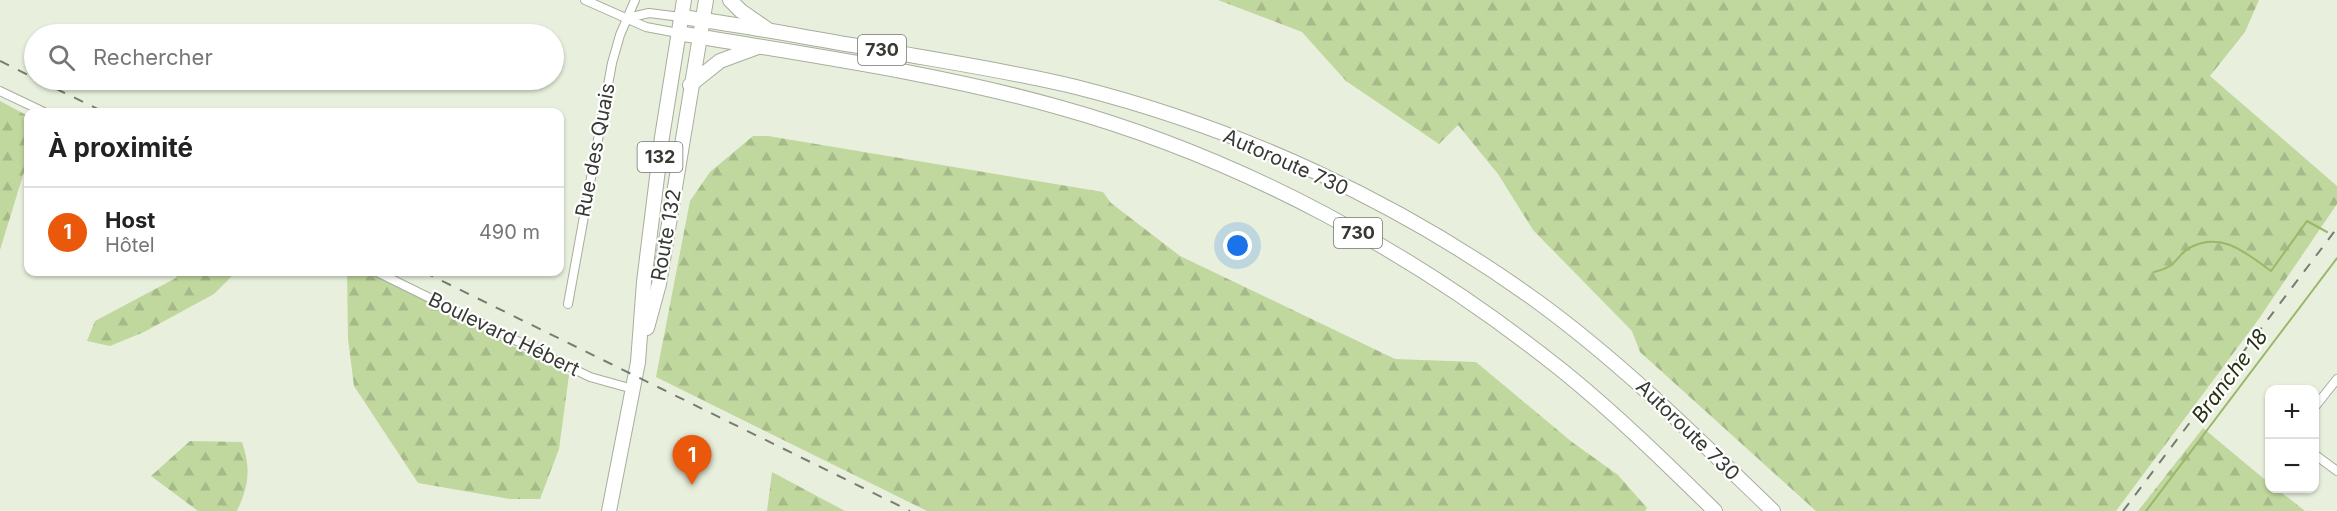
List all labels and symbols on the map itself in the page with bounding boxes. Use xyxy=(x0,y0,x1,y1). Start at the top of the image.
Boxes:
road number: 730 xyxy=(858,35,906,65)
street label: Rue des Quais xyxy=(570,81,620,219)
street label: Autoroute 730 xyxy=(1220,124,1352,200)
road number: 132 xyxy=(638,142,682,172)
street label: Route 132 xyxy=(646,187,686,283)
road number: 730 xyxy=(1334,218,1382,248)
your location xyxy=(1223,231,1252,260)
street label: Boulevard Hébert xyxy=(424,287,584,381)
water label: Branche 18 xyxy=(2186,324,2273,427)
street label: Autoroute 730 xyxy=(1631,375,1745,485)
pin: 1 xyxy=(672,436,712,485)

